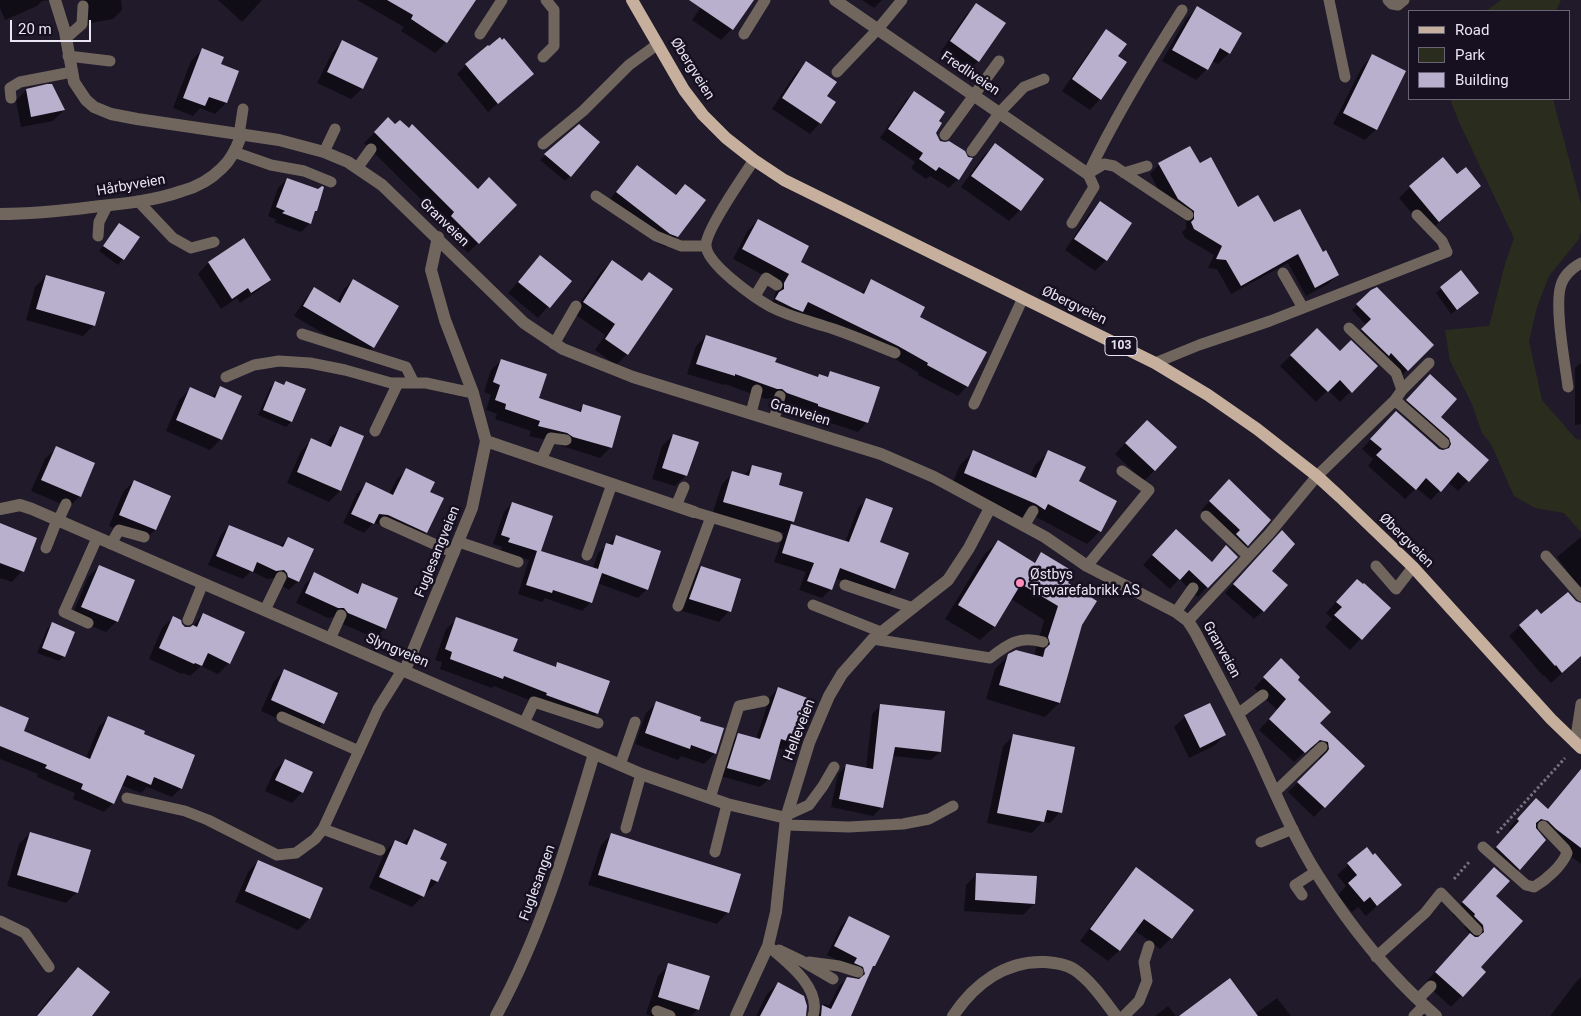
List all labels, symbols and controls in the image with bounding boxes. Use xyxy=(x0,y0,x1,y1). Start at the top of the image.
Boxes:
scale bar xyxy=(12,10,94,42)
legend xyxy=(1408,10,1571,100)
text: 20 m xyxy=(18,20,52,38)
text: Road xyxy=(1455,21,1489,39)
street label: Øbergveien xyxy=(666,35,718,103)
text: Park xyxy=(1455,46,1485,64)
street label: Fredliveien xyxy=(938,48,1002,100)
text: Building xyxy=(1455,71,1509,89)
street label: Hårbyveien xyxy=(95,172,167,200)
street label: Granveien xyxy=(416,195,472,251)
street label: Øbergveien xyxy=(1039,283,1109,329)
road number: 103 xyxy=(1105,336,1137,356)
street label: Granveien xyxy=(768,396,832,430)
street label: Fuglesangveien xyxy=(412,504,464,600)
street label: Øbergveien xyxy=(1375,510,1437,572)
place label: Østbys Trevarefabrikk AS xyxy=(1030,567,1140,600)
marker: Østbys Trevarefabrikk AS xyxy=(1014,577,1026,589)
street label: Granveien xyxy=(1199,619,1243,681)
street label: Slyngveien xyxy=(363,630,431,672)
street label: Helleveien xyxy=(781,697,819,763)
street label: Fuglesangen xyxy=(516,843,560,923)

